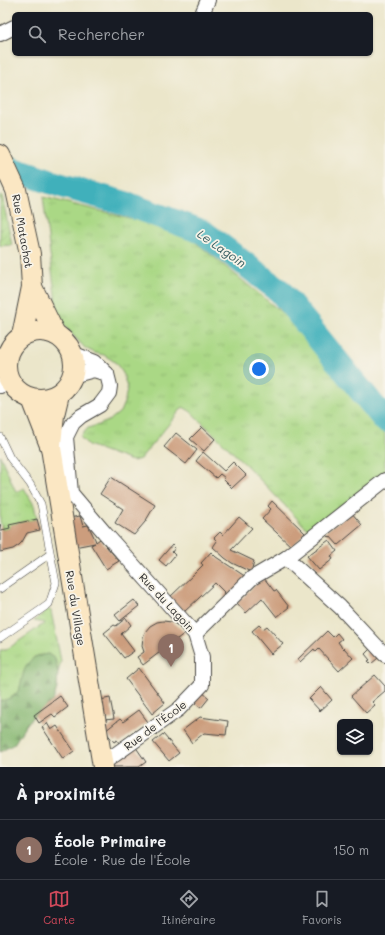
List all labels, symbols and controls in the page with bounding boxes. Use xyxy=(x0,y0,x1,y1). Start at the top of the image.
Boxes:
search box xyxy=(12,12,373,56)
icon: search xyxy=(26,23,48,45)
text: Rechercher xyxy=(58,24,145,44)
street label: Rue Matachot xyxy=(9,193,37,269)
water label: Le Lagoin xyxy=(195,225,250,271)
your location xyxy=(249,359,269,379)
street label: Rue du Village xyxy=(63,569,89,647)
street label: Rue du Lagoin xyxy=(136,569,198,635)
pin: 1 xyxy=(158,634,184,667)
street label: Rue de l'École xyxy=(121,696,190,753)
map controls xyxy=(337,719,373,755)
button: layers xyxy=(337,719,373,755)
text: À proximité xyxy=(16,782,115,804)
text: École Primaire xyxy=(54,831,166,851)
text: 1 xyxy=(26,841,32,858)
text: 150 m xyxy=(333,841,369,858)
text: École · Rue de l'École xyxy=(54,851,190,868)
tab: Carte xyxy=(43,888,75,927)
tab: Itinéraire xyxy=(162,888,216,927)
tab: Favoris xyxy=(302,888,342,927)

